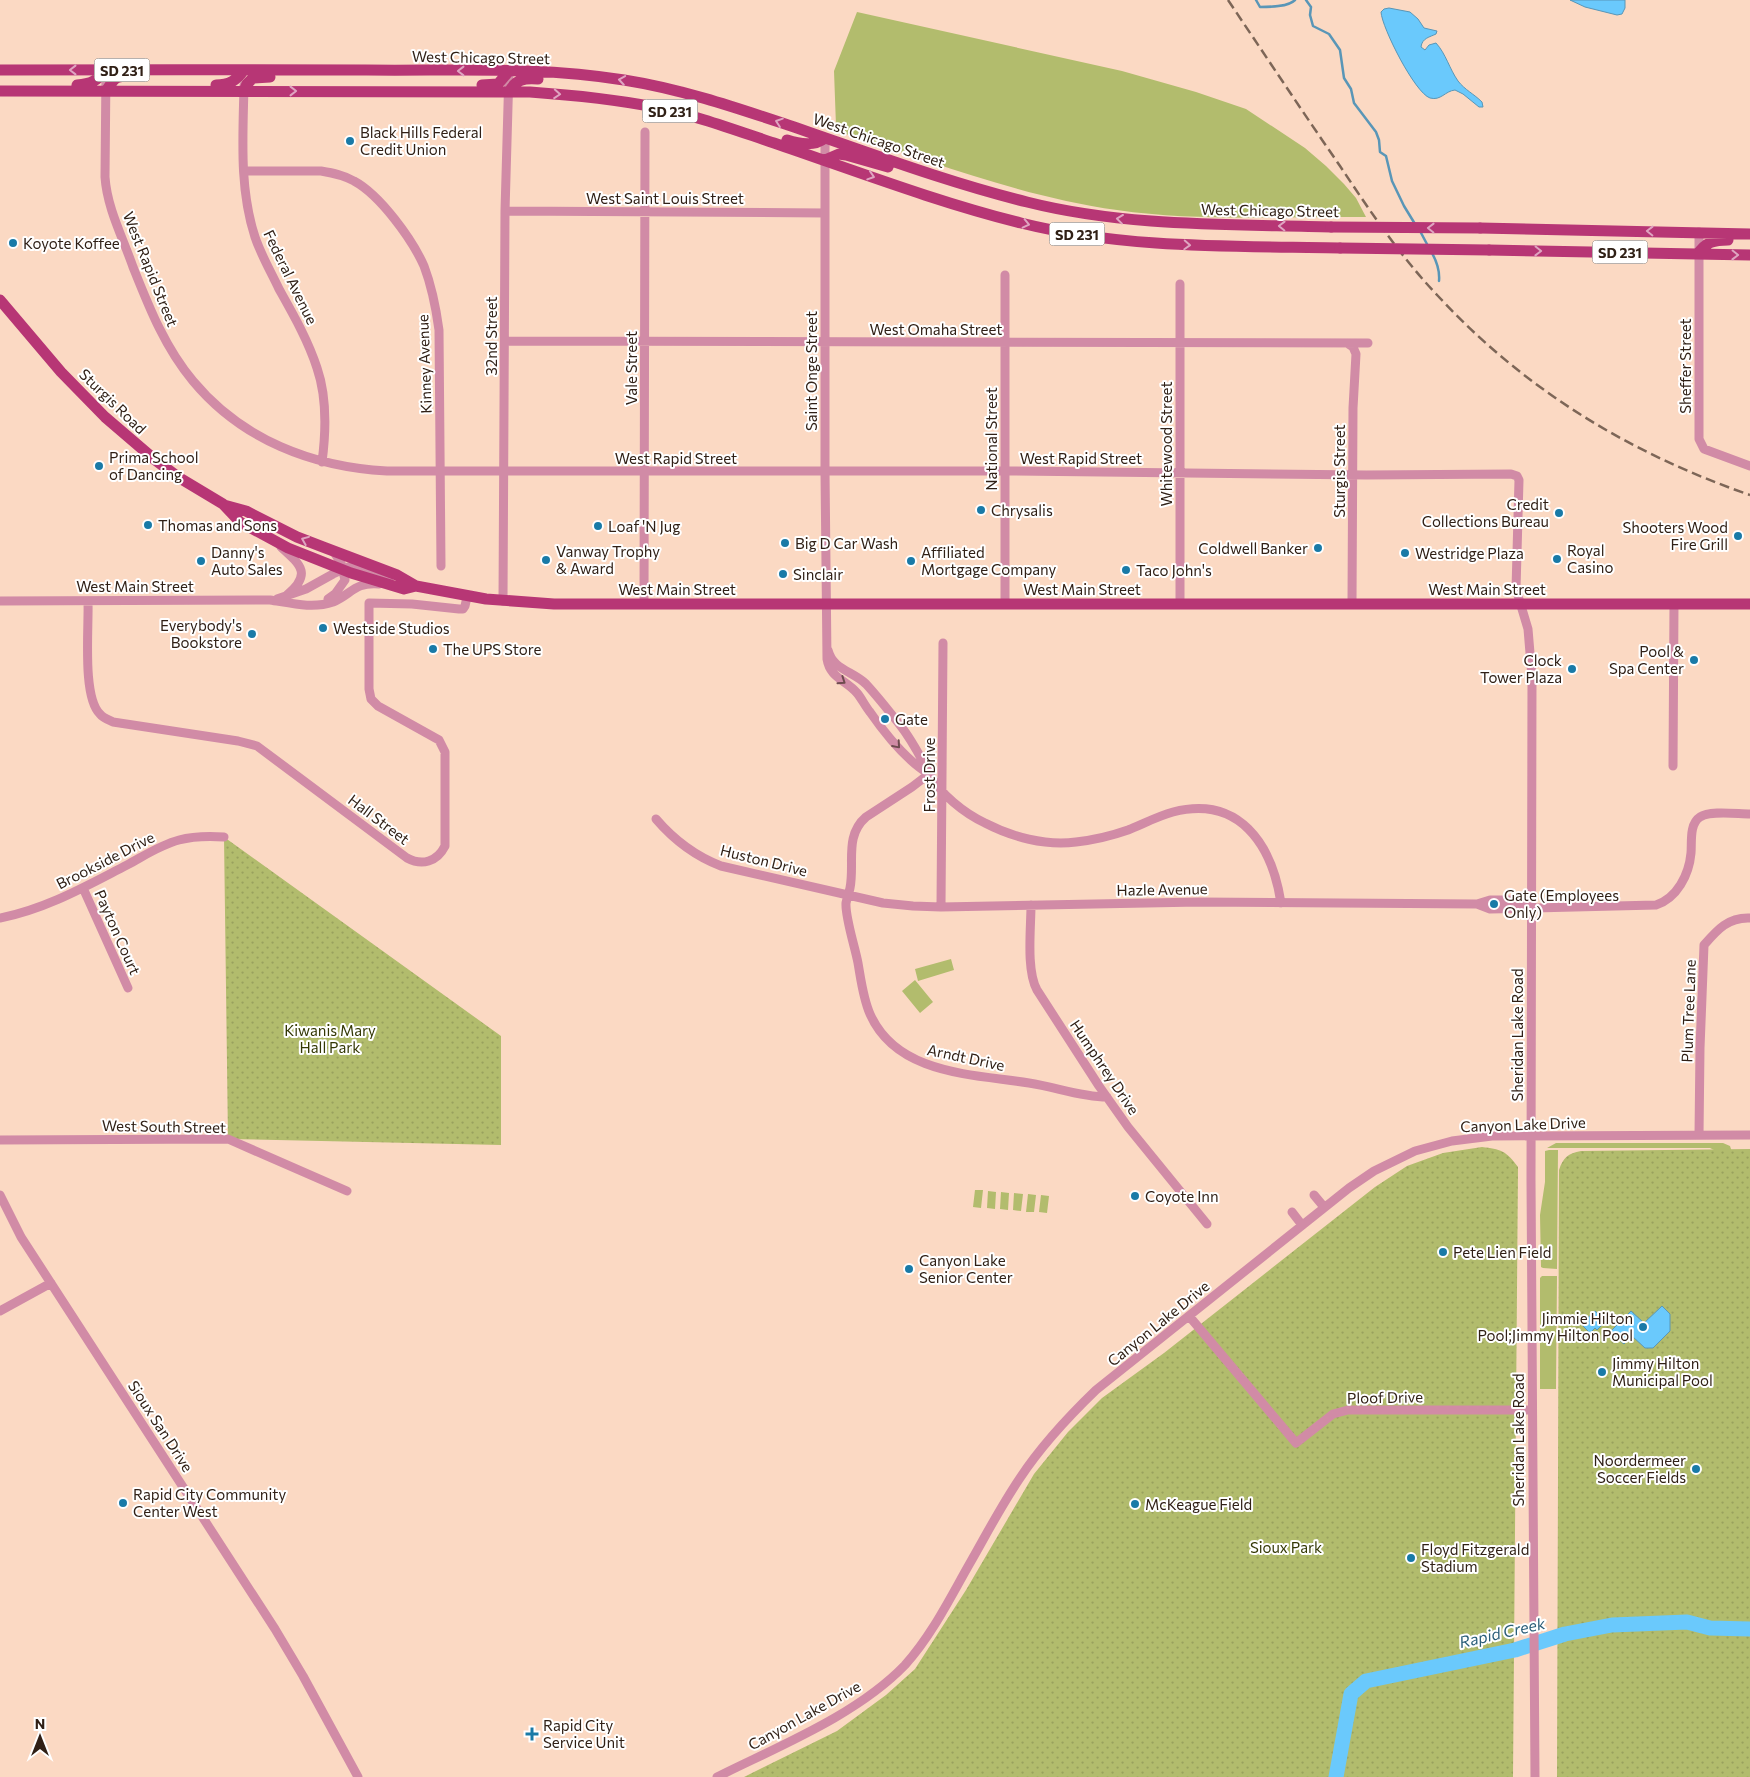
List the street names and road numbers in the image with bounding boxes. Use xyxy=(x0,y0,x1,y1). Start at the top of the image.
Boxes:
street label: West Chicago Street xyxy=(412,47,550,67)
road number: SD 231 xyxy=(94,58,150,82)
road number: SD 231 xyxy=(642,100,698,122)
street label: West Chicago Street xyxy=(811,109,947,171)
street label: West Saint Louis Street xyxy=(586,189,744,207)
street label: West Chicago Street xyxy=(1201,200,1339,220)
street label: West Rapid Street xyxy=(120,209,182,329)
road number: SD 231 xyxy=(1050,222,1104,245)
street label: Federal Avenue xyxy=(260,227,322,327)
road number: SD 231 xyxy=(1592,240,1648,264)
street label: 32nd Street xyxy=(482,296,500,376)
street label: Saint Onge Street xyxy=(802,311,820,431)
street label: Kinney Avenue xyxy=(413,314,435,414)
street label: Sheffer Street xyxy=(1676,318,1694,414)
street label: West Omaha Street xyxy=(870,320,1002,338)
street label: Vale Street xyxy=(622,331,640,405)
street label: Sturgis Road xyxy=(76,365,150,437)
street label: Whitewood Street xyxy=(1157,381,1175,507)
street label: National Street xyxy=(982,387,1000,491)
street label: Sturgis Street xyxy=(1330,424,1348,518)
street label: West Rapid Street xyxy=(615,449,737,467)
street label: West Rapid Street xyxy=(1020,449,1142,467)
street label: West Main Street xyxy=(76,577,194,595)
street label: West Main Street xyxy=(618,580,736,598)
street label: West Main Street xyxy=(1023,580,1141,598)
street label: West Main Street xyxy=(1428,580,1546,598)
street label: Frost Drive xyxy=(920,737,938,812)
street label: Hall Street xyxy=(345,790,413,848)
street label: Brookside Drive xyxy=(53,827,157,892)
street label: Huston Drive xyxy=(719,840,809,880)
street label: Hazle Avenue xyxy=(1116,879,1208,899)
street label: Payton Court xyxy=(91,887,145,977)
street label: Plum Tree Lane xyxy=(1677,959,1699,1063)
street label: Sheridan Lake Road xyxy=(1508,968,1526,1102)
street label: Humphrey Drive xyxy=(1067,1016,1143,1118)
street label: Arndt Drive xyxy=(926,1040,1007,1074)
street label: Canyon Lake Drive xyxy=(1460,1113,1586,1135)
street label: West South Street xyxy=(102,1116,226,1136)
street label: Canyon Lake Drive xyxy=(1103,1276,1213,1370)
street label: Sheridan Lake Road xyxy=(1509,1373,1527,1507)
street label: Sioux San Drive xyxy=(125,1377,197,1475)
street label: Ploof Drive xyxy=(1347,1387,1423,1407)
street label: Canyon Lake Drive xyxy=(745,1677,863,1753)

